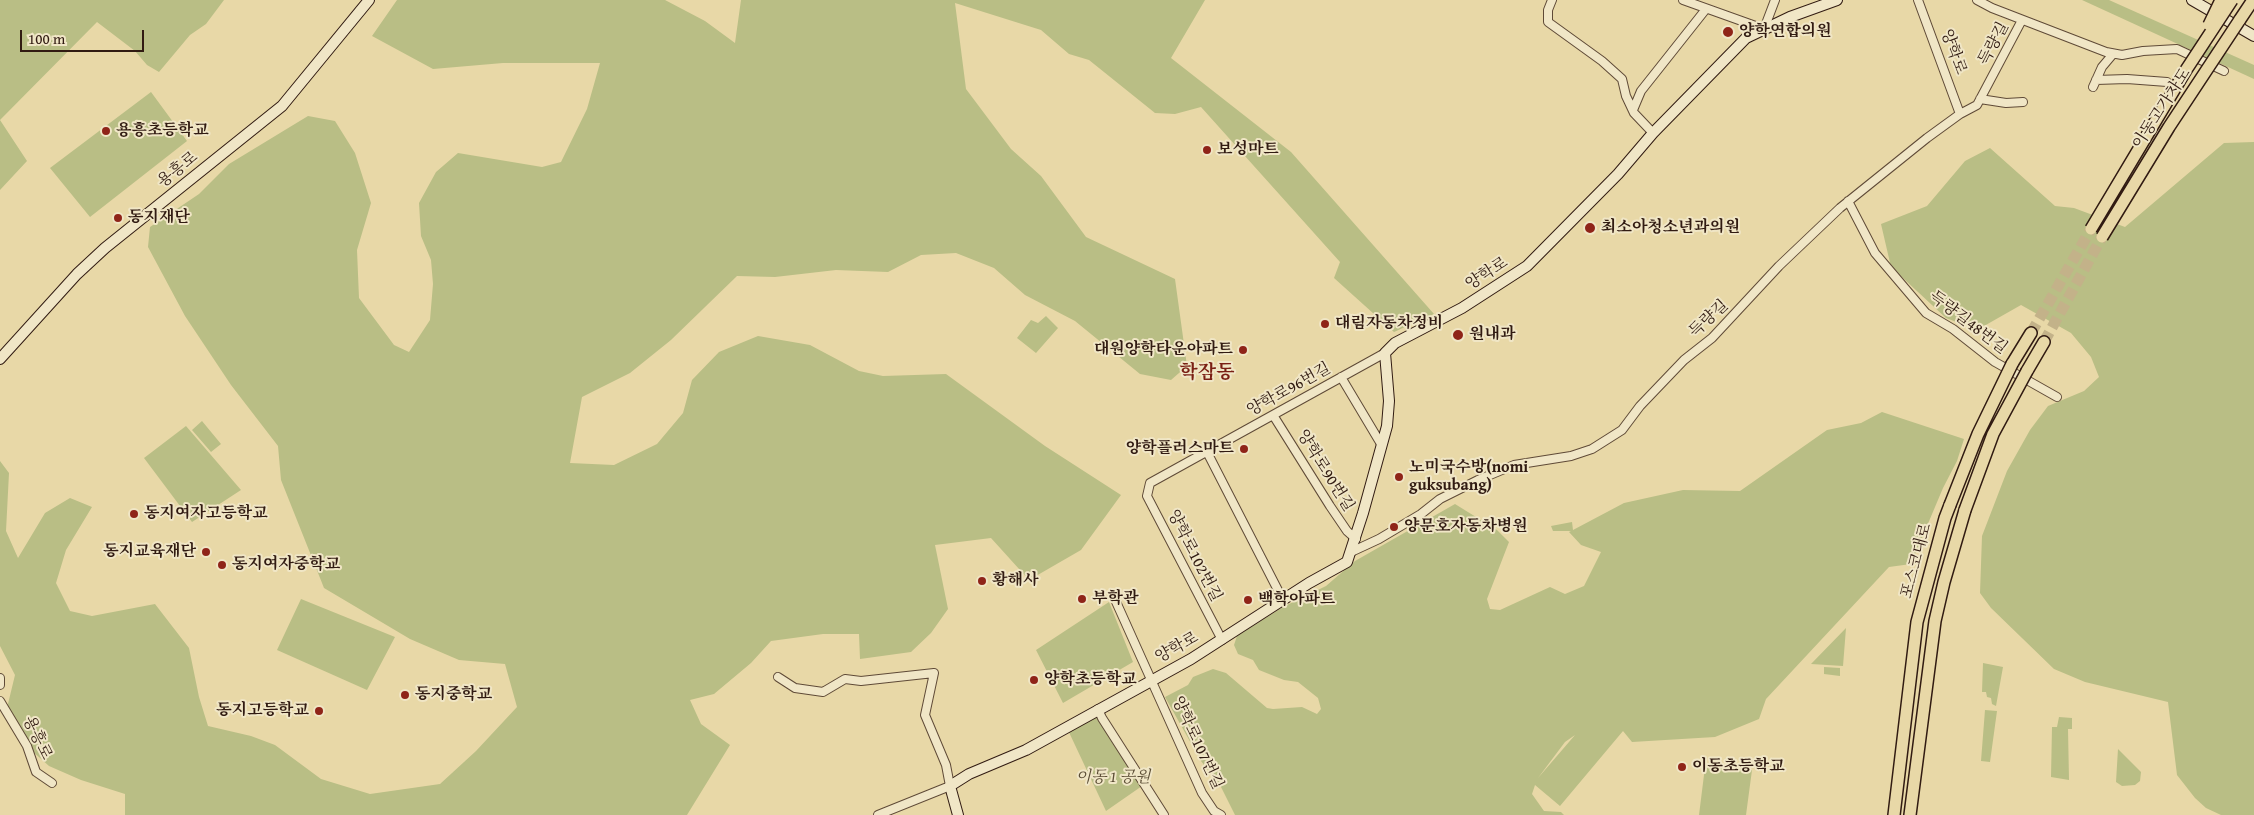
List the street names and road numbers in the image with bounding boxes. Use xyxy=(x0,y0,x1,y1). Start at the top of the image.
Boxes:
street label: 득량길 xyxy=(1975,19,2013,69)
street label: 양학로 xyxy=(1936,27,1970,77)
street label: 이동고가차도 xyxy=(2129,65,2195,153)
street label: 용흥로 xyxy=(154,148,202,192)
street label: 양학로 xyxy=(1462,253,1512,295)
street label: 득량길48번길 xyxy=(1925,287,2011,359)
street label: 득량길 xyxy=(1685,296,1733,342)
street label: 양학로96번길 xyxy=(1244,359,1334,421)
street label: 양학로90번길 xyxy=(1292,427,1358,515)
street label: 양학로102번길 xyxy=(1163,507,1225,605)
street label: 포스코대로 xyxy=(1898,521,1936,601)
street label: 양학로 xyxy=(1152,628,1202,668)
street label: 양학로107번길 xyxy=(1167,693,1227,793)
street label: 용흥로 xyxy=(18,713,56,763)

